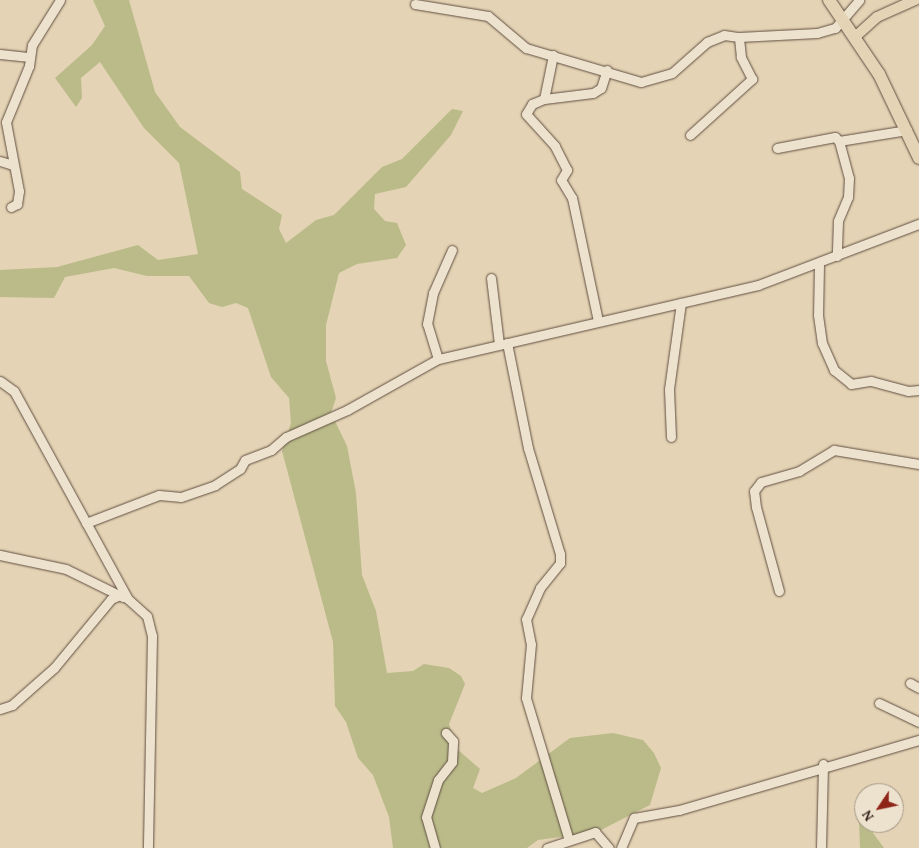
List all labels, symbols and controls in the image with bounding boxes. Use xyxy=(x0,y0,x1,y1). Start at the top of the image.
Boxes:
north arrow xyxy=(854,783,904,833)
text: N xyxy=(856,806,878,825)

